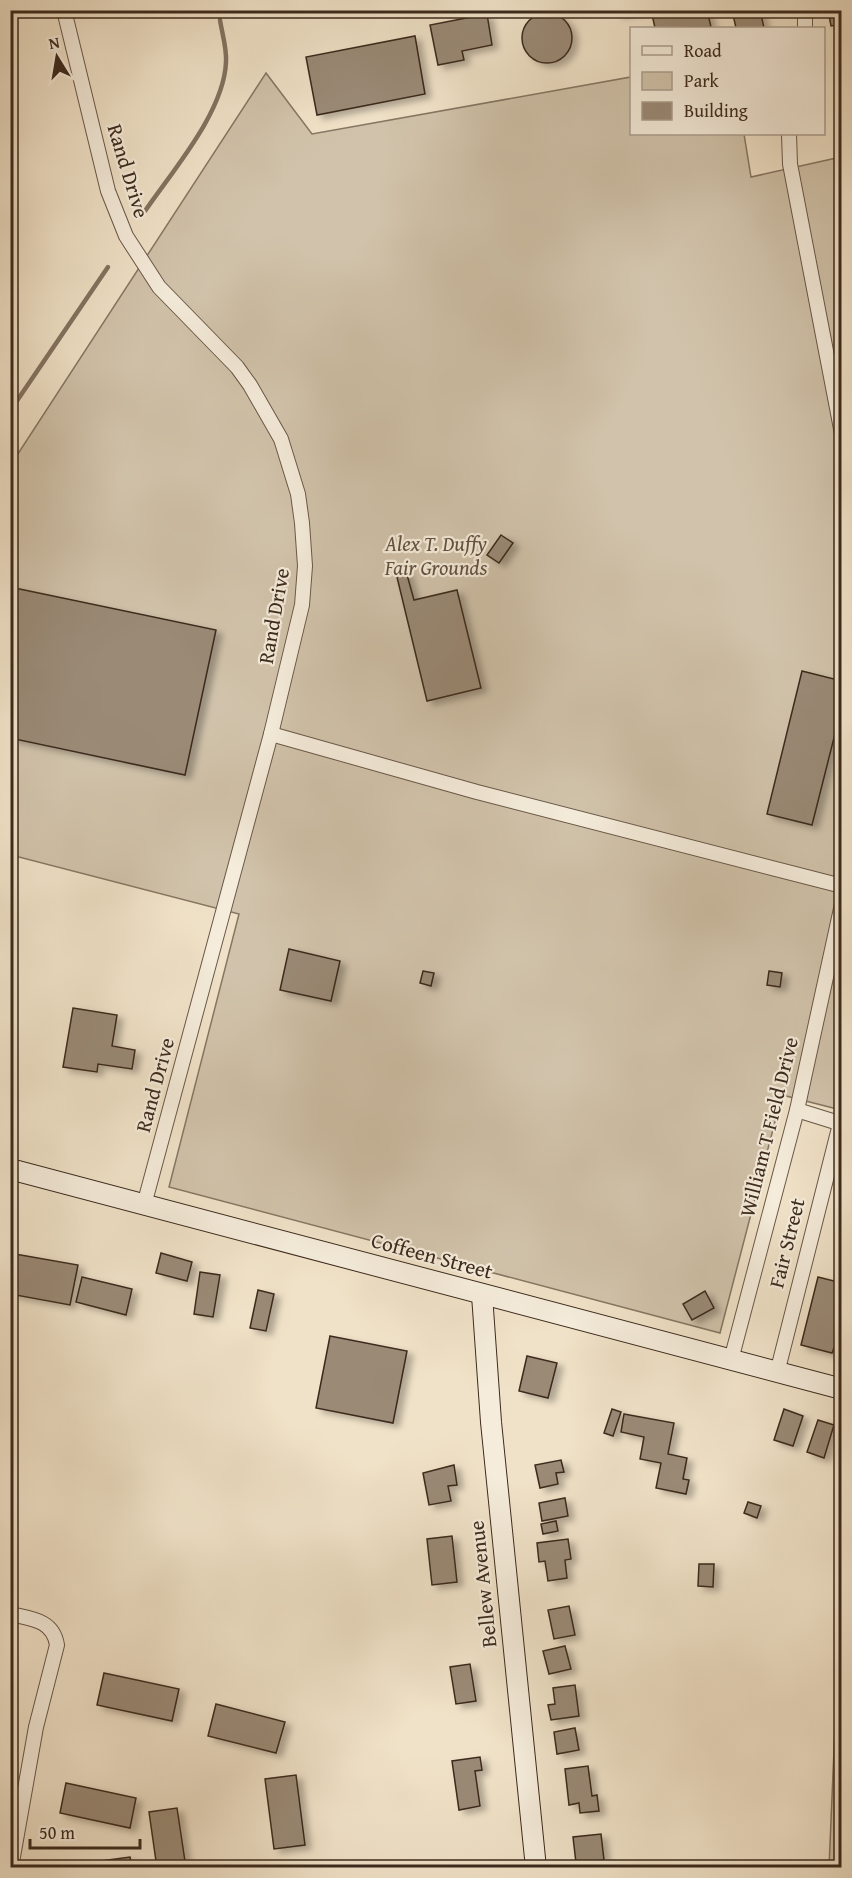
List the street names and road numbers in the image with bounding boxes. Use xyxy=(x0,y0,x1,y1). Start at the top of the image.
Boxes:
street label: Rand Drive xyxy=(100,120,157,222)
street label: Rand Drive xyxy=(250,565,297,666)
street label: Rand Drive xyxy=(127,1034,182,1136)
street label: William T Field Drive xyxy=(731,1034,806,1220)
street label: Fair Street xyxy=(760,1194,813,1291)
street label: Coffeen Street xyxy=(368,1224,497,1287)
street label: Bellew Avenue xyxy=(460,1519,505,1649)

